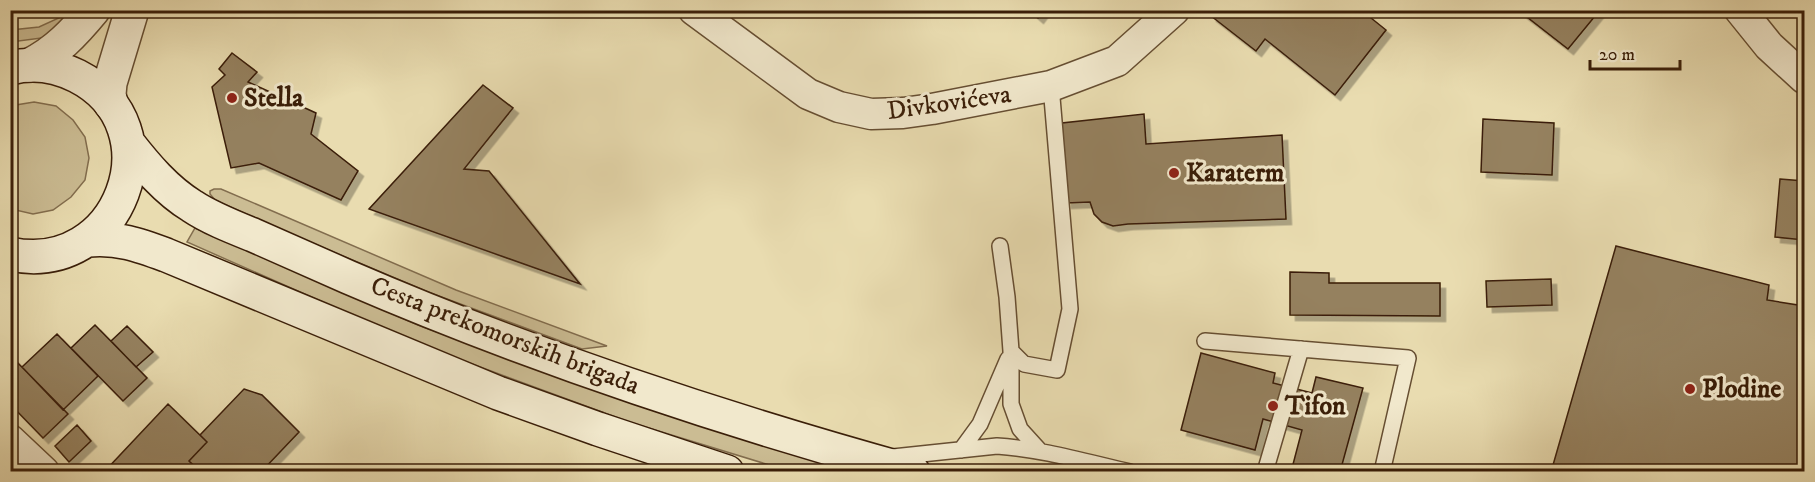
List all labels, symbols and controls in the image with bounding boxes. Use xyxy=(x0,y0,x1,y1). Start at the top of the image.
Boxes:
scale bar xyxy=(1590,33,1680,71)
text: 20 m xyxy=(1599,44,1635,66)
street label: Divkovićeva xyxy=(885,78,1013,128)
place label: Stella xyxy=(244,82,304,115)
marker: Stella xyxy=(225,91,239,105)
place label: Karaterm xyxy=(1186,157,1285,190)
marker: Karaterm xyxy=(1167,166,1181,180)
street label: Cesta prekomorskih brigada xyxy=(366,269,644,403)
place label: Plodine xyxy=(1702,373,1782,406)
marker: Plodine xyxy=(1683,382,1697,396)
place label: Tifon xyxy=(1284,390,1346,423)
marker: Tifon xyxy=(1266,399,1280,413)

